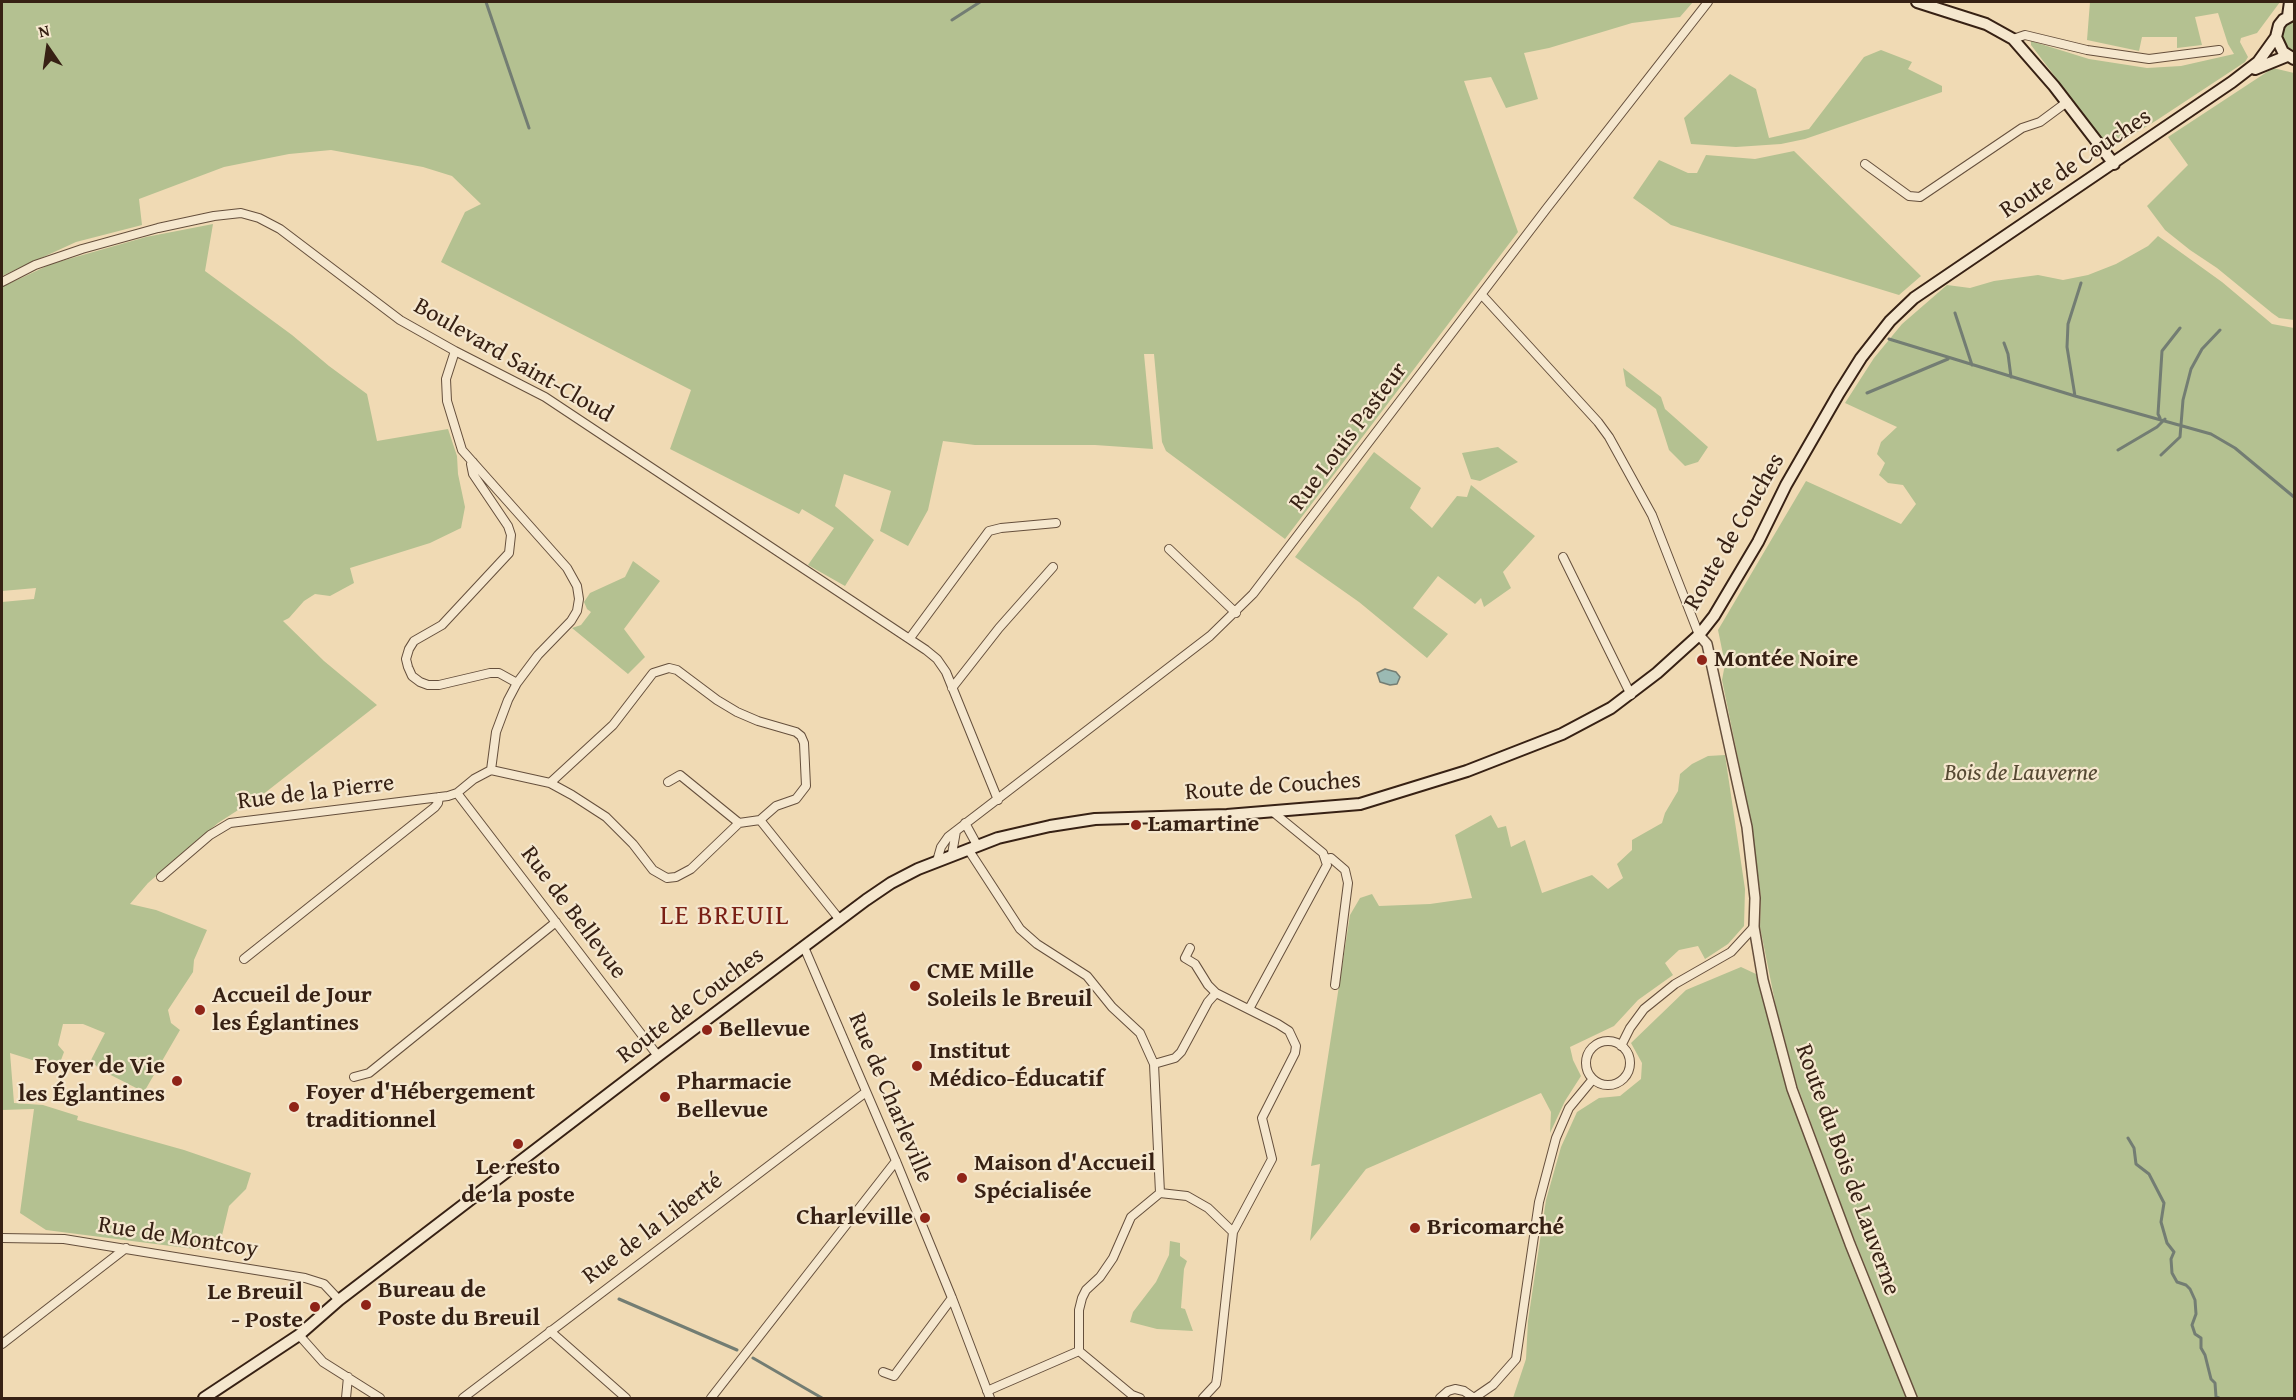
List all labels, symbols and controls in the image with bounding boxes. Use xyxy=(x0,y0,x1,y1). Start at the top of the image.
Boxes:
north arrow xyxy=(18,18,78,78)
text: N xyxy=(36,18,52,43)
street label: Route de Couches xyxy=(1995,103,2157,225)
street label: Boulevard Saint-Cloud xyxy=(408,292,618,430)
street label: Rue Louis Pasteur xyxy=(1284,357,1414,517)
street label: Route de Couches xyxy=(1678,448,1792,616)
place label: Montée Noire xyxy=(1714,646,1858,674)
marker: Montée Noire xyxy=(1695,653,1709,667)
park label: Bois de Lauverne xyxy=(1944,760,2098,788)
street label: Route de Couches xyxy=(1184,766,1362,808)
street label: Rue de la Pierre xyxy=(236,769,396,817)
place label: Lamartine xyxy=(1148,811,1259,839)
marker: Lamartine xyxy=(1129,818,1143,832)
street label: Rue de Bellevue xyxy=(514,841,632,985)
district label: LE BREUIL xyxy=(660,901,790,933)
street label: Route de Couches xyxy=(612,941,770,1071)
place label: CME Mille Soleils le Breuil xyxy=(927,958,1093,1014)
marker: CME Mille Soleils le Breuil xyxy=(908,979,922,993)
place label: Accueil de Jour les Églantines xyxy=(212,982,372,1038)
marker: Accueil de Jour les Églantines xyxy=(193,1003,207,1017)
street label: Rue de Charleville xyxy=(841,1009,939,1187)
place label: Bellevue xyxy=(719,1016,810,1044)
marker: Bellevue xyxy=(700,1023,714,1037)
place label: Institut Médico-Éducatif xyxy=(929,1038,1104,1094)
street label: Route du Bois de Lauverne xyxy=(1788,1040,1906,1300)
place label: Foyer de Vie les Églantines xyxy=(18,1053,165,1109)
marker: Institut Médico-Éducatif xyxy=(910,1059,924,1073)
place label: Pharmacie Bellevue xyxy=(677,1069,792,1125)
marker: Foyer de Vie les Églantines xyxy=(170,1074,184,1088)
place label: Foyer d'Hébergement traditionnel xyxy=(306,1079,535,1135)
marker: Pharmacie Bellevue xyxy=(658,1090,672,1104)
marker: Foyer d'Hébergement traditionnel xyxy=(287,1100,301,1114)
marker: Le resto de la poste xyxy=(511,1137,525,1151)
place label: Maison d'Accueil Spécialisée xyxy=(974,1150,1155,1206)
place label: Le resto de la poste xyxy=(461,1154,575,1210)
street label: Rue de la Liberté xyxy=(577,1167,729,1291)
marker: Maison d'Accueil Spécialisée xyxy=(955,1171,969,1185)
place label: Charleville xyxy=(796,1204,913,1232)
street label: Rue de Montcoy xyxy=(96,1211,260,1265)
marker: Charleville xyxy=(918,1211,932,1225)
place label: Bricomarché xyxy=(1427,1214,1564,1242)
marker: Bricomarché xyxy=(1408,1221,1422,1235)
place label: Bureau de Poste du Breuil xyxy=(378,1277,540,1333)
place label: Le Breuil - Poste xyxy=(208,1279,303,1335)
marker: Bureau de Poste du Breuil xyxy=(359,1298,373,1312)
marker: Le Breuil - Poste xyxy=(308,1300,322,1314)

